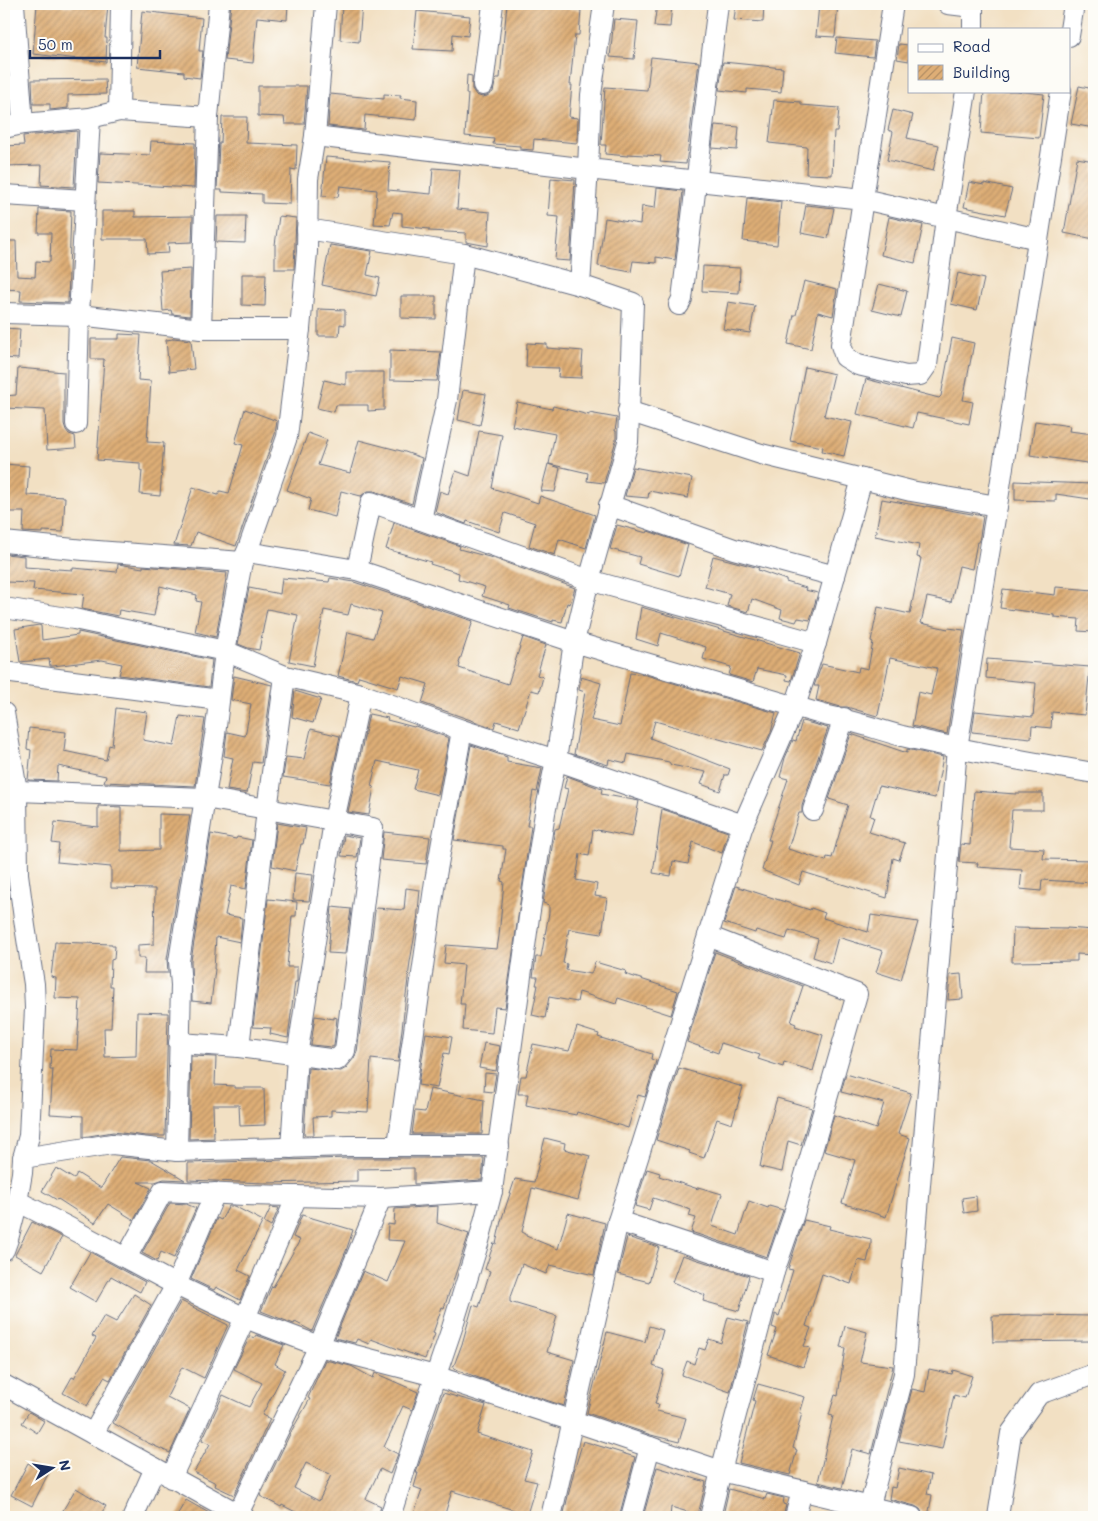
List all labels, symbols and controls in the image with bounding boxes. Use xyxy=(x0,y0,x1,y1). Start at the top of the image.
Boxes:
scale bar xyxy=(30,28,160,60)
legend xyxy=(908,28,1070,92)
text: 50 m xyxy=(38,34,73,54)
text: Road xyxy=(953,36,990,56)
text: Building xyxy=(953,62,1010,82)
north arrow xyxy=(28,1444,78,1494)
text: N xyxy=(55,1458,76,1472)

